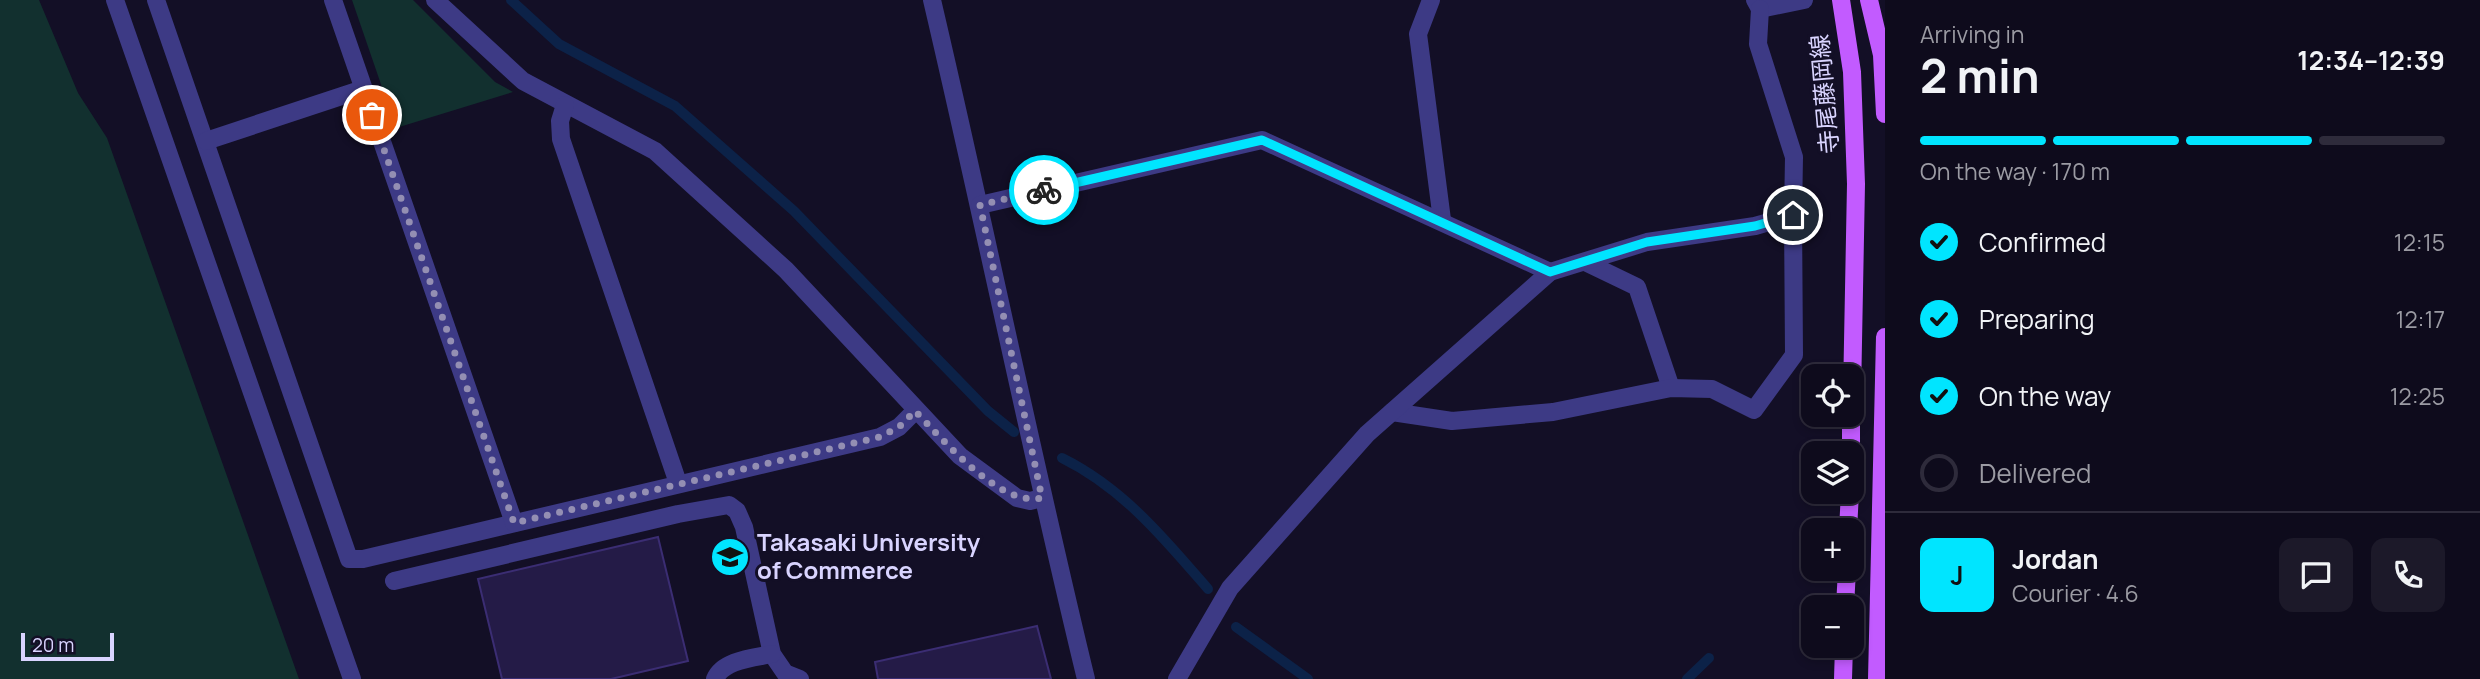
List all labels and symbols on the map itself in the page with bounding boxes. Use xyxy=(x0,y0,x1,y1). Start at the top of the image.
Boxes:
street label: 寺尾藤岡線 xyxy=(1802,33,1845,155)
pin xyxy=(342,85,402,145)
courier xyxy=(1009,155,1079,225)
pin xyxy=(1763,185,1823,245)
place label: Takasaki University of Commerce xyxy=(757,525,981,586)
school or university icon: Takasaki University of Commerce xyxy=(709,536,751,578)
scale bar xyxy=(21,630,114,662)

